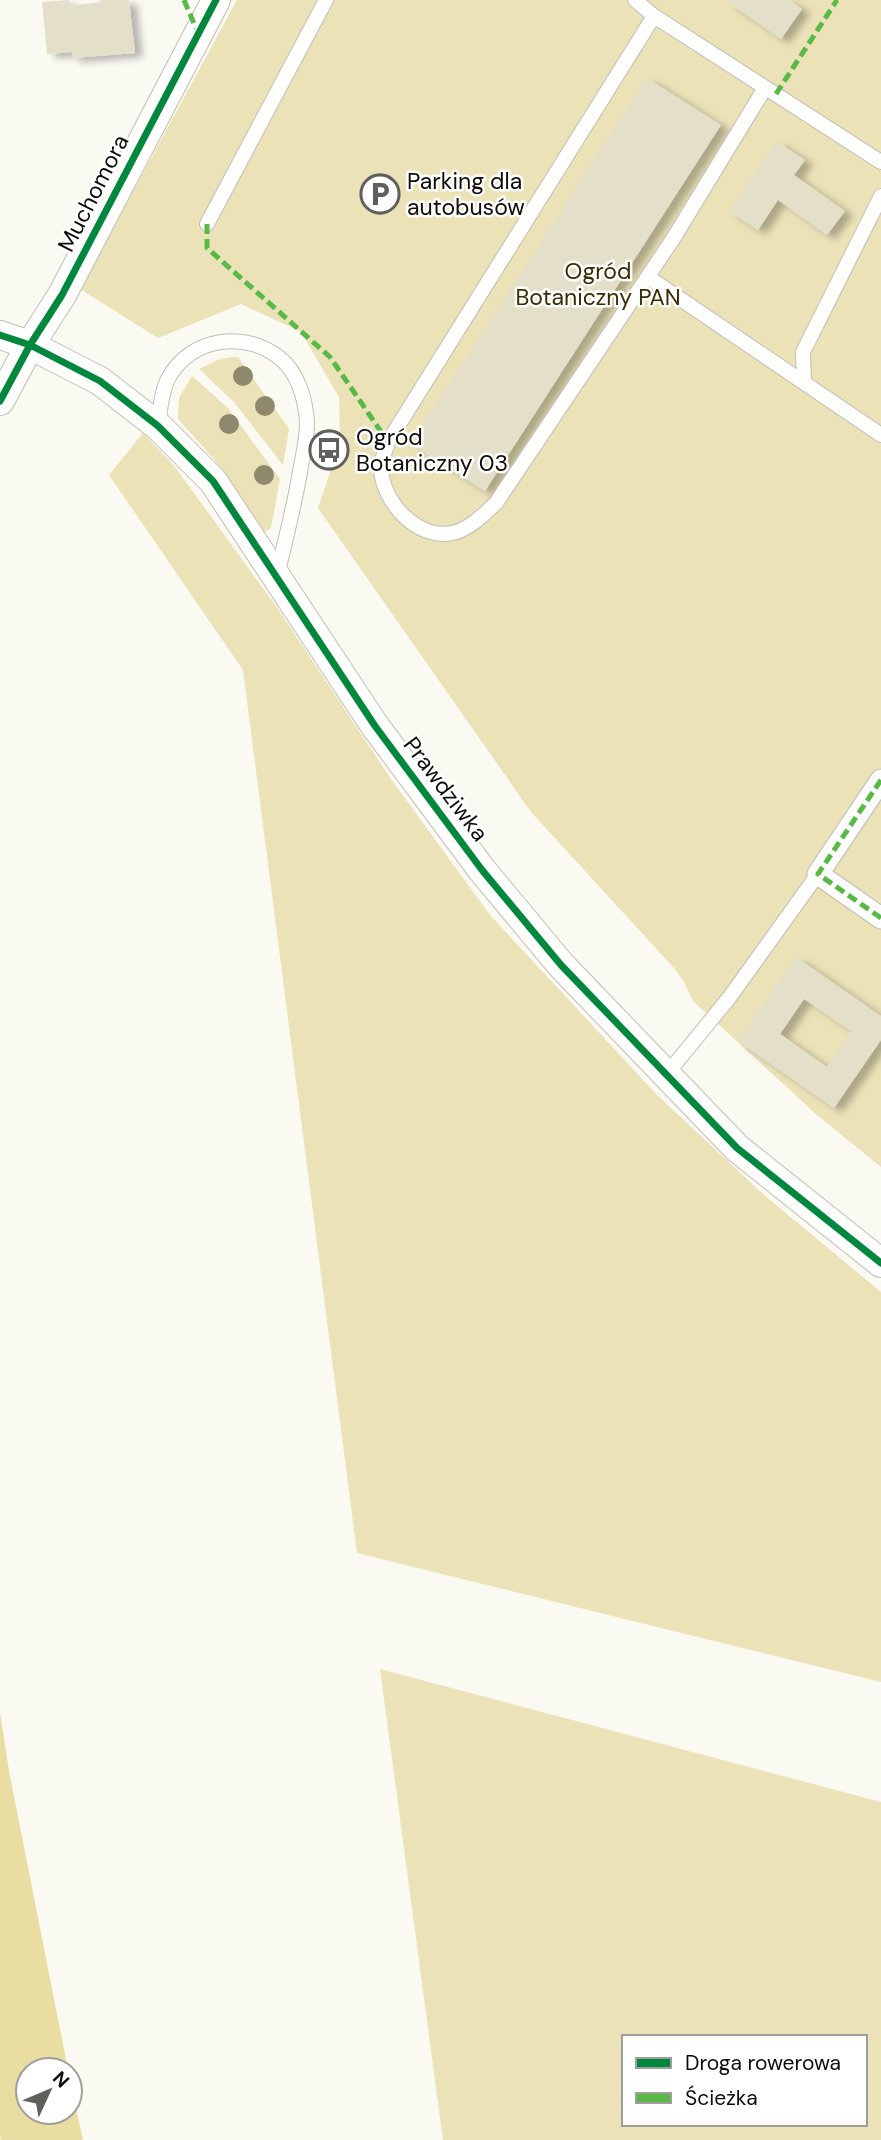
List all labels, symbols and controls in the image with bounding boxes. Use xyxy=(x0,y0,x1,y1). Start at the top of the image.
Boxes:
street label: Muchomora xyxy=(51,129,135,257)
place label: Parking dla autobusów xyxy=(407,166,525,222)
parking icon: Parking dla autobusów xyxy=(359,173,401,215)
park label: Ogród Botaniczny PAN xyxy=(515,256,681,312)
place label: Ogród Botaniczny 03 xyxy=(356,422,508,478)
bus stop icon: Ogród Botaniczny 03 xyxy=(308,429,350,471)
street label: Prawdziwka xyxy=(397,731,495,847)
legend xyxy=(622,2035,867,2126)
text: Droga rowerowa xyxy=(685,2049,841,2077)
north arrow xyxy=(14,2056,84,2126)
text: N xyxy=(47,2066,75,2093)
text: Ścieżka xyxy=(685,2084,758,2112)

